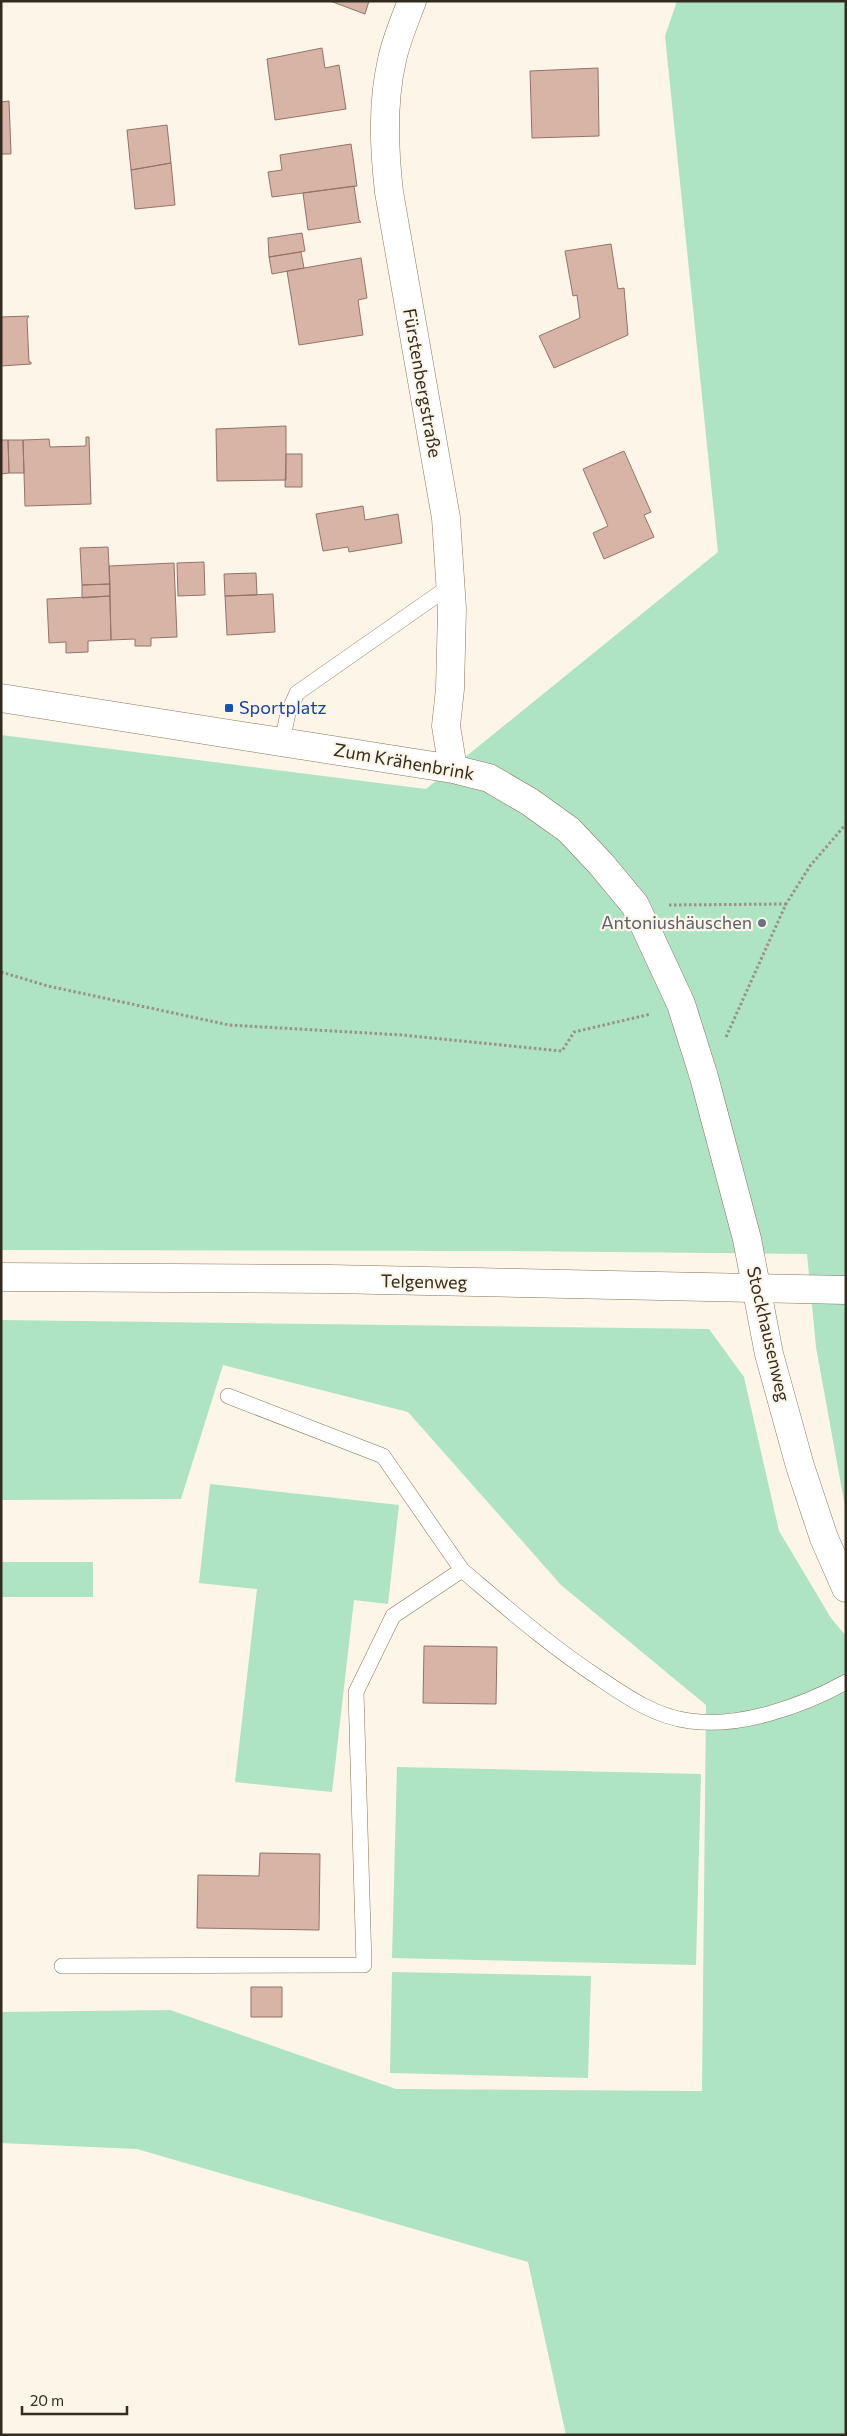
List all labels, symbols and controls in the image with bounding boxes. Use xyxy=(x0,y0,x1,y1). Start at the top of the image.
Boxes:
street label: Fürstenbergstraße xyxy=(399,306,447,459)
place label: Sportplatz xyxy=(239,696,327,718)
marker: Sportplatz xyxy=(223,702,235,714)
street label: Zum Krähenbrink xyxy=(332,738,476,784)
place label: Antoniushäuschen xyxy=(601,911,752,933)
marker: Antoniushäuschen xyxy=(756,917,768,929)
street label: Stockhausenweg xyxy=(743,1264,795,1404)
street label: Telgenweg xyxy=(380,1269,468,1293)
scale bar xyxy=(22,2384,128,2416)
text: 20 m xyxy=(30,2391,64,2409)

